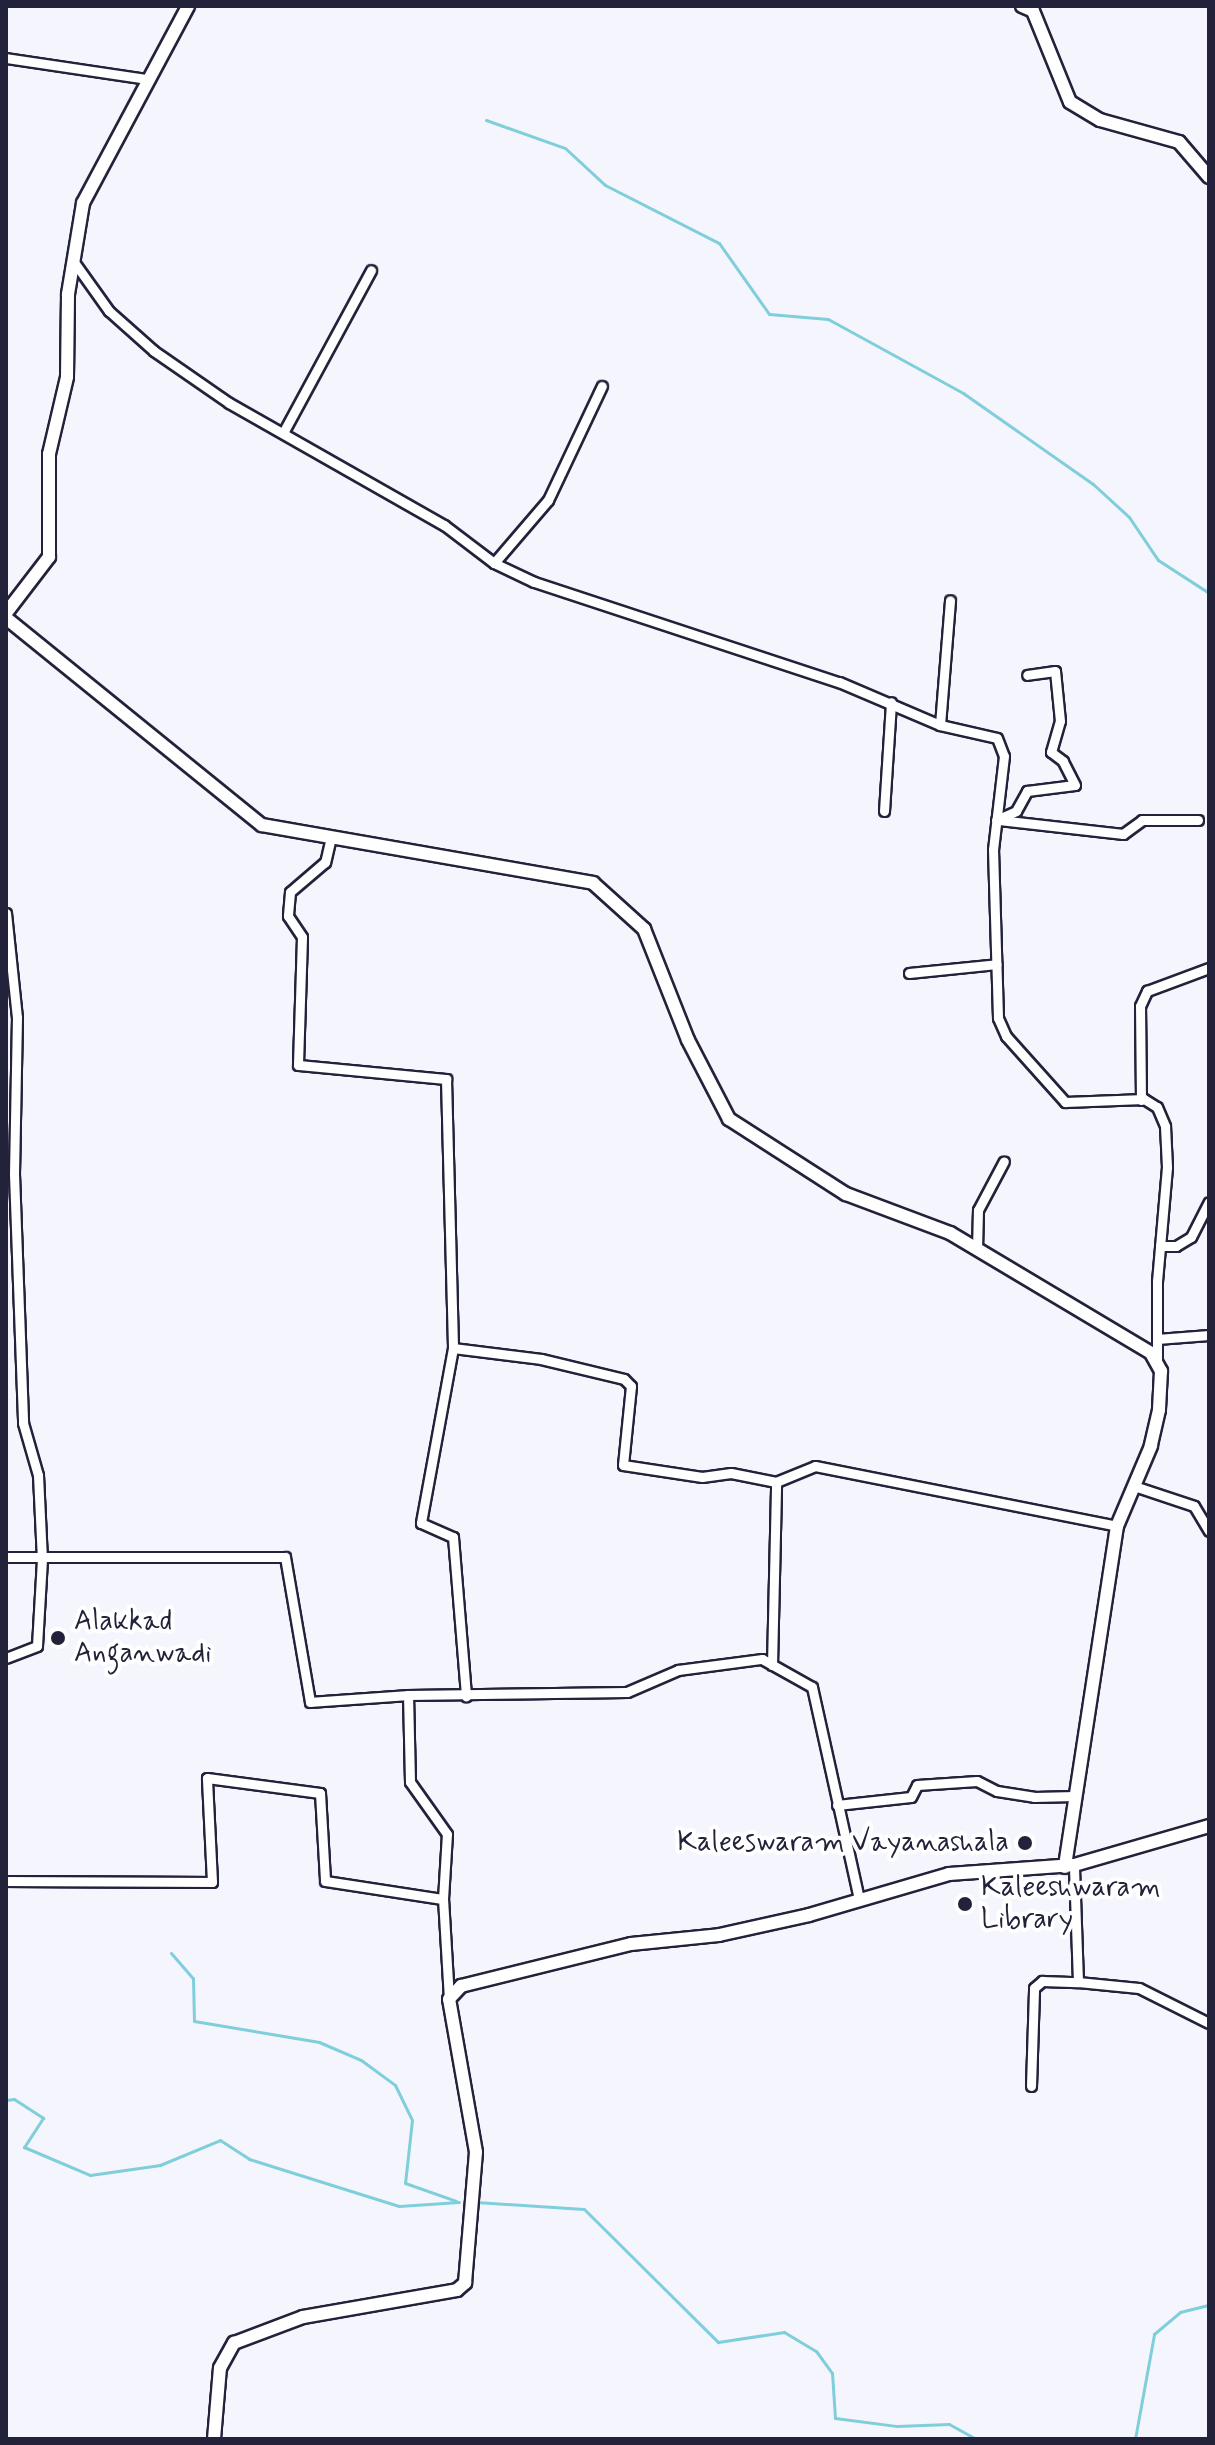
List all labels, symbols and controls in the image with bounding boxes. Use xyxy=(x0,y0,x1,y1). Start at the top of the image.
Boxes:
place label: Alakkad Anganwadi xyxy=(74,1605,212,1671)
marker: Alakkad Anganwadi xyxy=(49,1629,67,1647)
place label: Kaleeswaram Vayanashala xyxy=(679,1826,1009,1860)
marker: Kaleeswaram Vayanashala xyxy=(1016,1834,1034,1852)
place label: Kaleeshwaram Library xyxy=(981,1871,1161,1937)
marker: Kaleeshwaram Library xyxy=(956,1895,974,1913)

